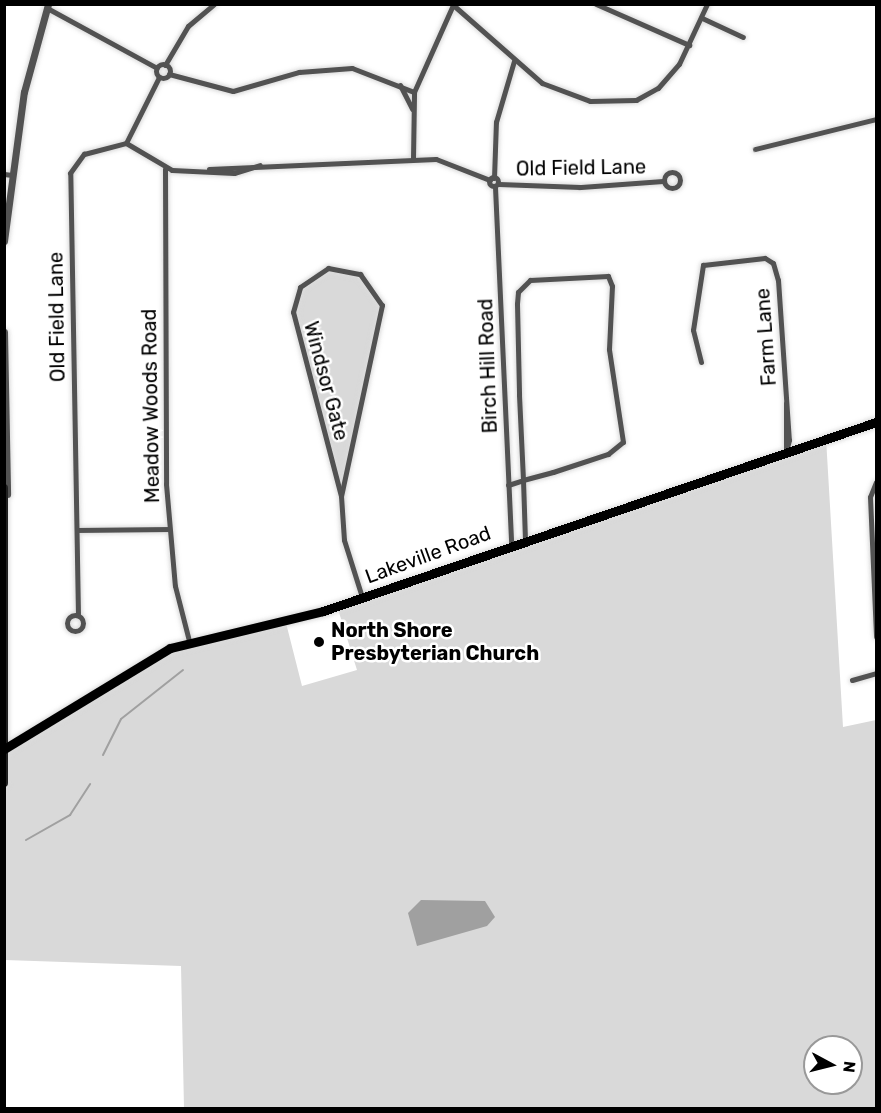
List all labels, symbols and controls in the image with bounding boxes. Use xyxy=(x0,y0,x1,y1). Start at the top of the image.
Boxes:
street label: Old Field Lane xyxy=(516,155,646,181)
street label: Old Field Lane xyxy=(44,252,70,382)
street label: Farm Lane xyxy=(751,287,781,387)
street label: Birch Hill Road xyxy=(474,298,502,434)
street label: Meadow Woods Road xyxy=(137,308,165,504)
street label: Windsor Gate xyxy=(299,319,353,443)
street label: Lakeville Road xyxy=(362,521,494,589)
place label: North Shore Presbyterian Church xyxy=(331,618,539,665)
marker: North Shore Presbyterian Church xyxy=(312,635,326,649)
north arrow xyxy=(803,1035,863,1095)
text: N xyxy=(839,1060,860,1074)

